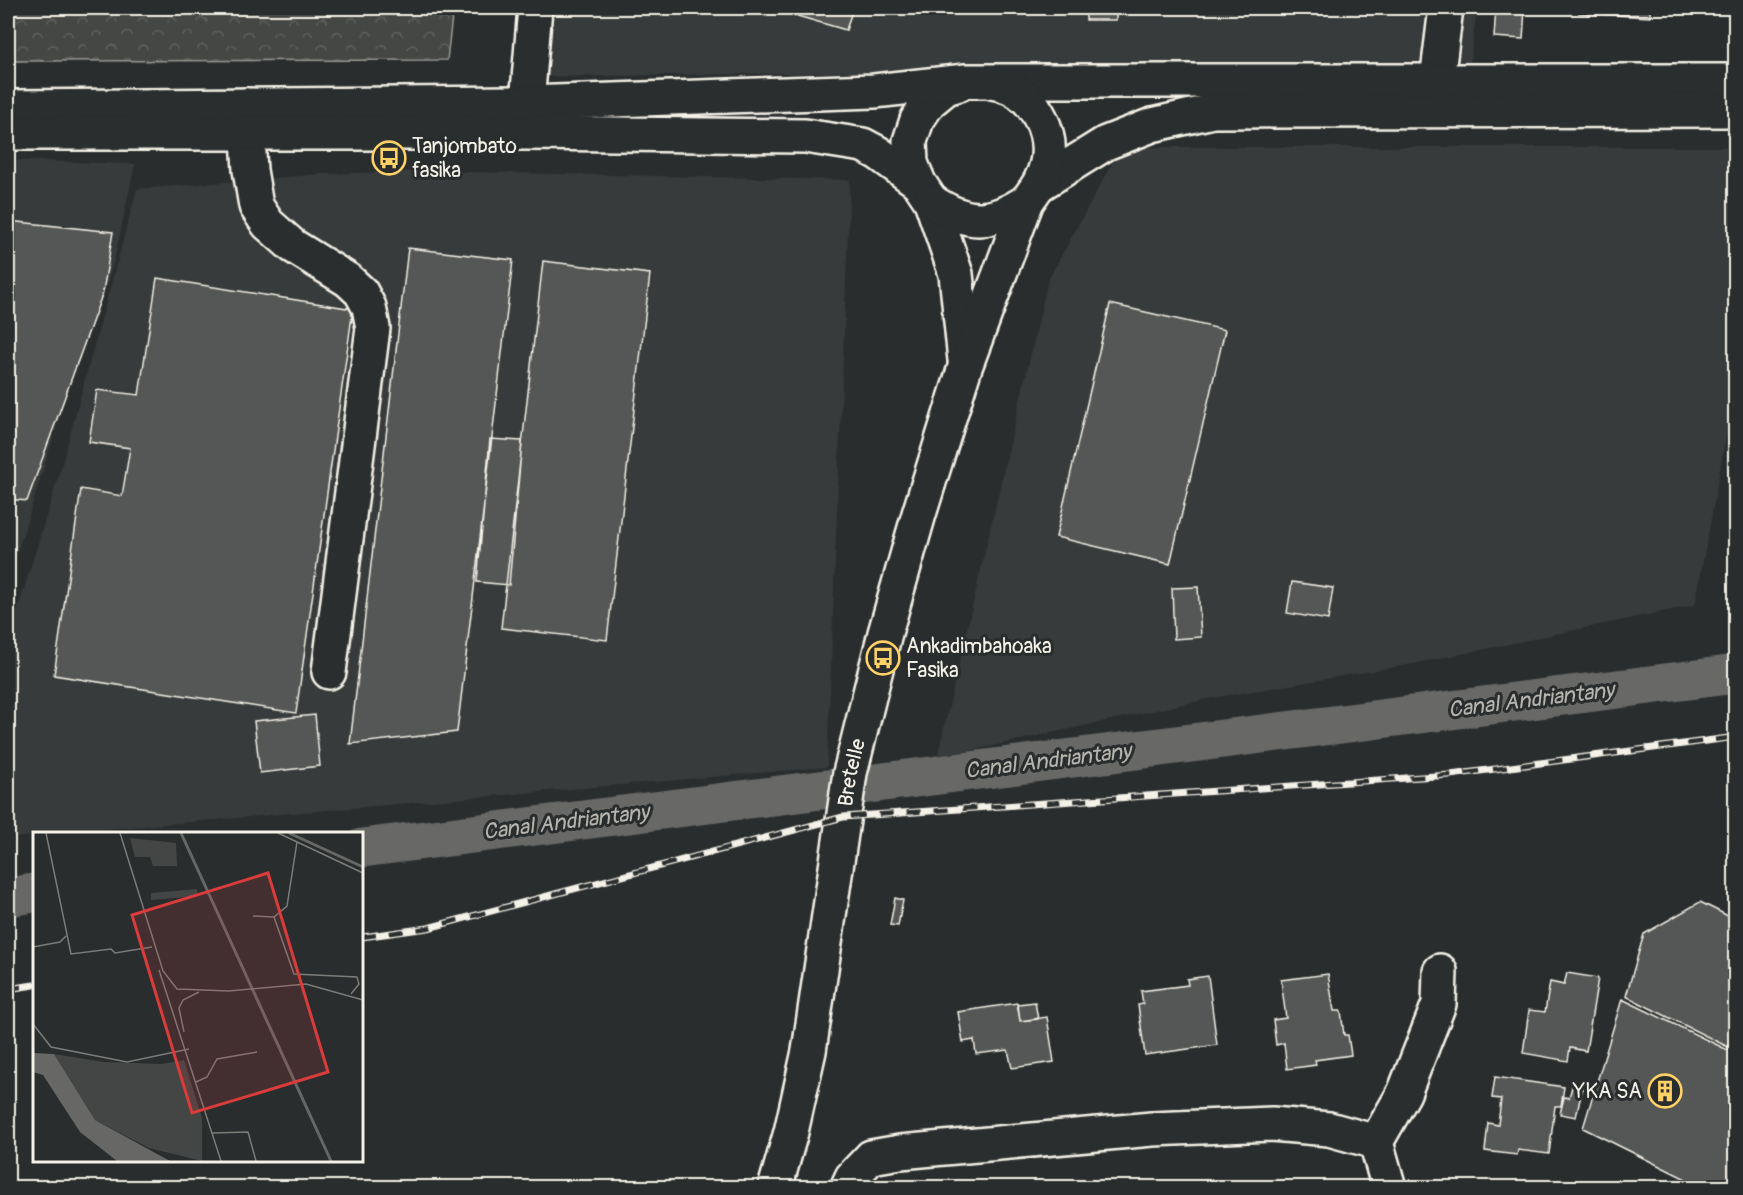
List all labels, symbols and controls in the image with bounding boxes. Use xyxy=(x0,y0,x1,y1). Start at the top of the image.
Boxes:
place label: Tanjombato fasika xyxy=(412,133,517,184)
bus stop icon: Tanjombato fasika xyxy=(371,140,407,176)
place label: Ankadimbahoaka Fasika xyxy=(906,633,1052,684)
bus stop icon: Ankadimbahoaka Fasika xyxy=(865,640,901,676)
water label: Canal Andriantany xyxy=(1447,676,1618,724)
street label: Bretelle xyxy=(832,735,872,808)
water label: Canal Andriantany xyxy=(964,737,1135,785)
water label: Canal Andriantany xyxy=(482,798,653,846)
inset map xyxy=(33,832,363,1162)
building icon: YKA SA xyxy=(1647,1073,1683,1109)
place label: YKA SA xyxy=(1572,1078,1642,1105)

